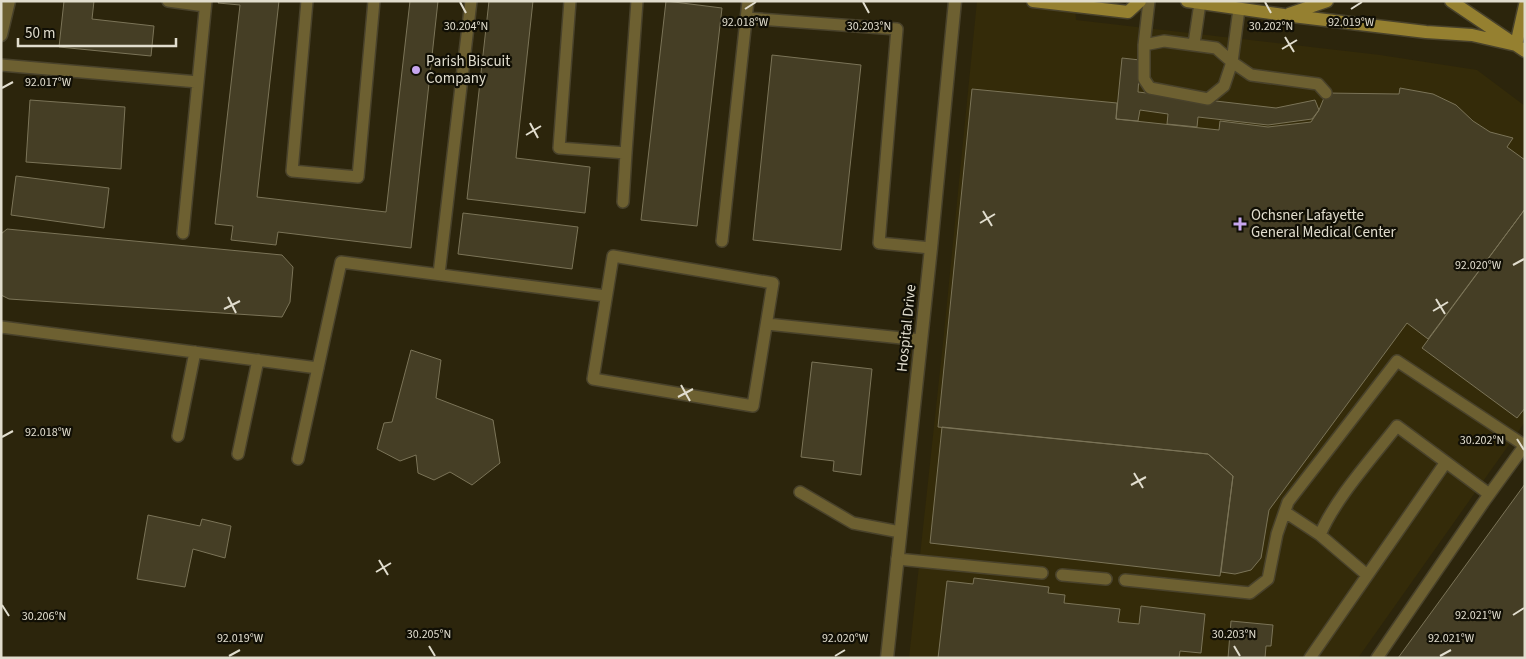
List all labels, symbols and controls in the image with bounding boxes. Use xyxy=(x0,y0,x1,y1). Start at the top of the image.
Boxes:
text: 92.018°W xyxy=(722,14,769,31)
text: 92.019°W xyxy=(1328,14,1375,31)
scale bar xyxy=(18,15,175,47)
text: 30.204°N xyxy=(444,18,488,35)
text: 30.203°N xyxy=(847,18,891,35)
text: 30.202°N xyxy=(1249,18,1293,35)
text: 50 m xyxy=(25,23,55,44)
place label: Parish Biscuit Company xyxy=(426,51,510,89)
marker: Parish Biscuit Company xyxy=(410,64,422,76)
text: 92.017°W xyxy=(25,74,72,91)
place label: Ochsner Lafayette General Medical Center xyxy=(1251,205,1397,243)
marker: Ochsner Lafayette General Medical Center xyxy=(1233,217,1247,231)
text: 92.020°W xyxy=(1455,257,1502,274)
street label: Hospital Drive xyxy=(891,283,922,373)
text: 92.018°W xyxy=(25,424,72,441)
text: 30.202°N xyxy=(1460,432,1504,449)
text: 92.021°W xyxy=(1455,607,1502,624)
text: 30.206°N xyxy=(22,608,66,625)
text: 30.205°N xyxy=(407,626,451,643)
text: 30.203°N xyxy=(1212,626,1256,643)
text: 92.019°W xyxy=(217,630,264,647)
text: 92.020°W xyxy=(822,630,869,647)
text: 92.021°W xyxy=(1428,630,1475,647)

